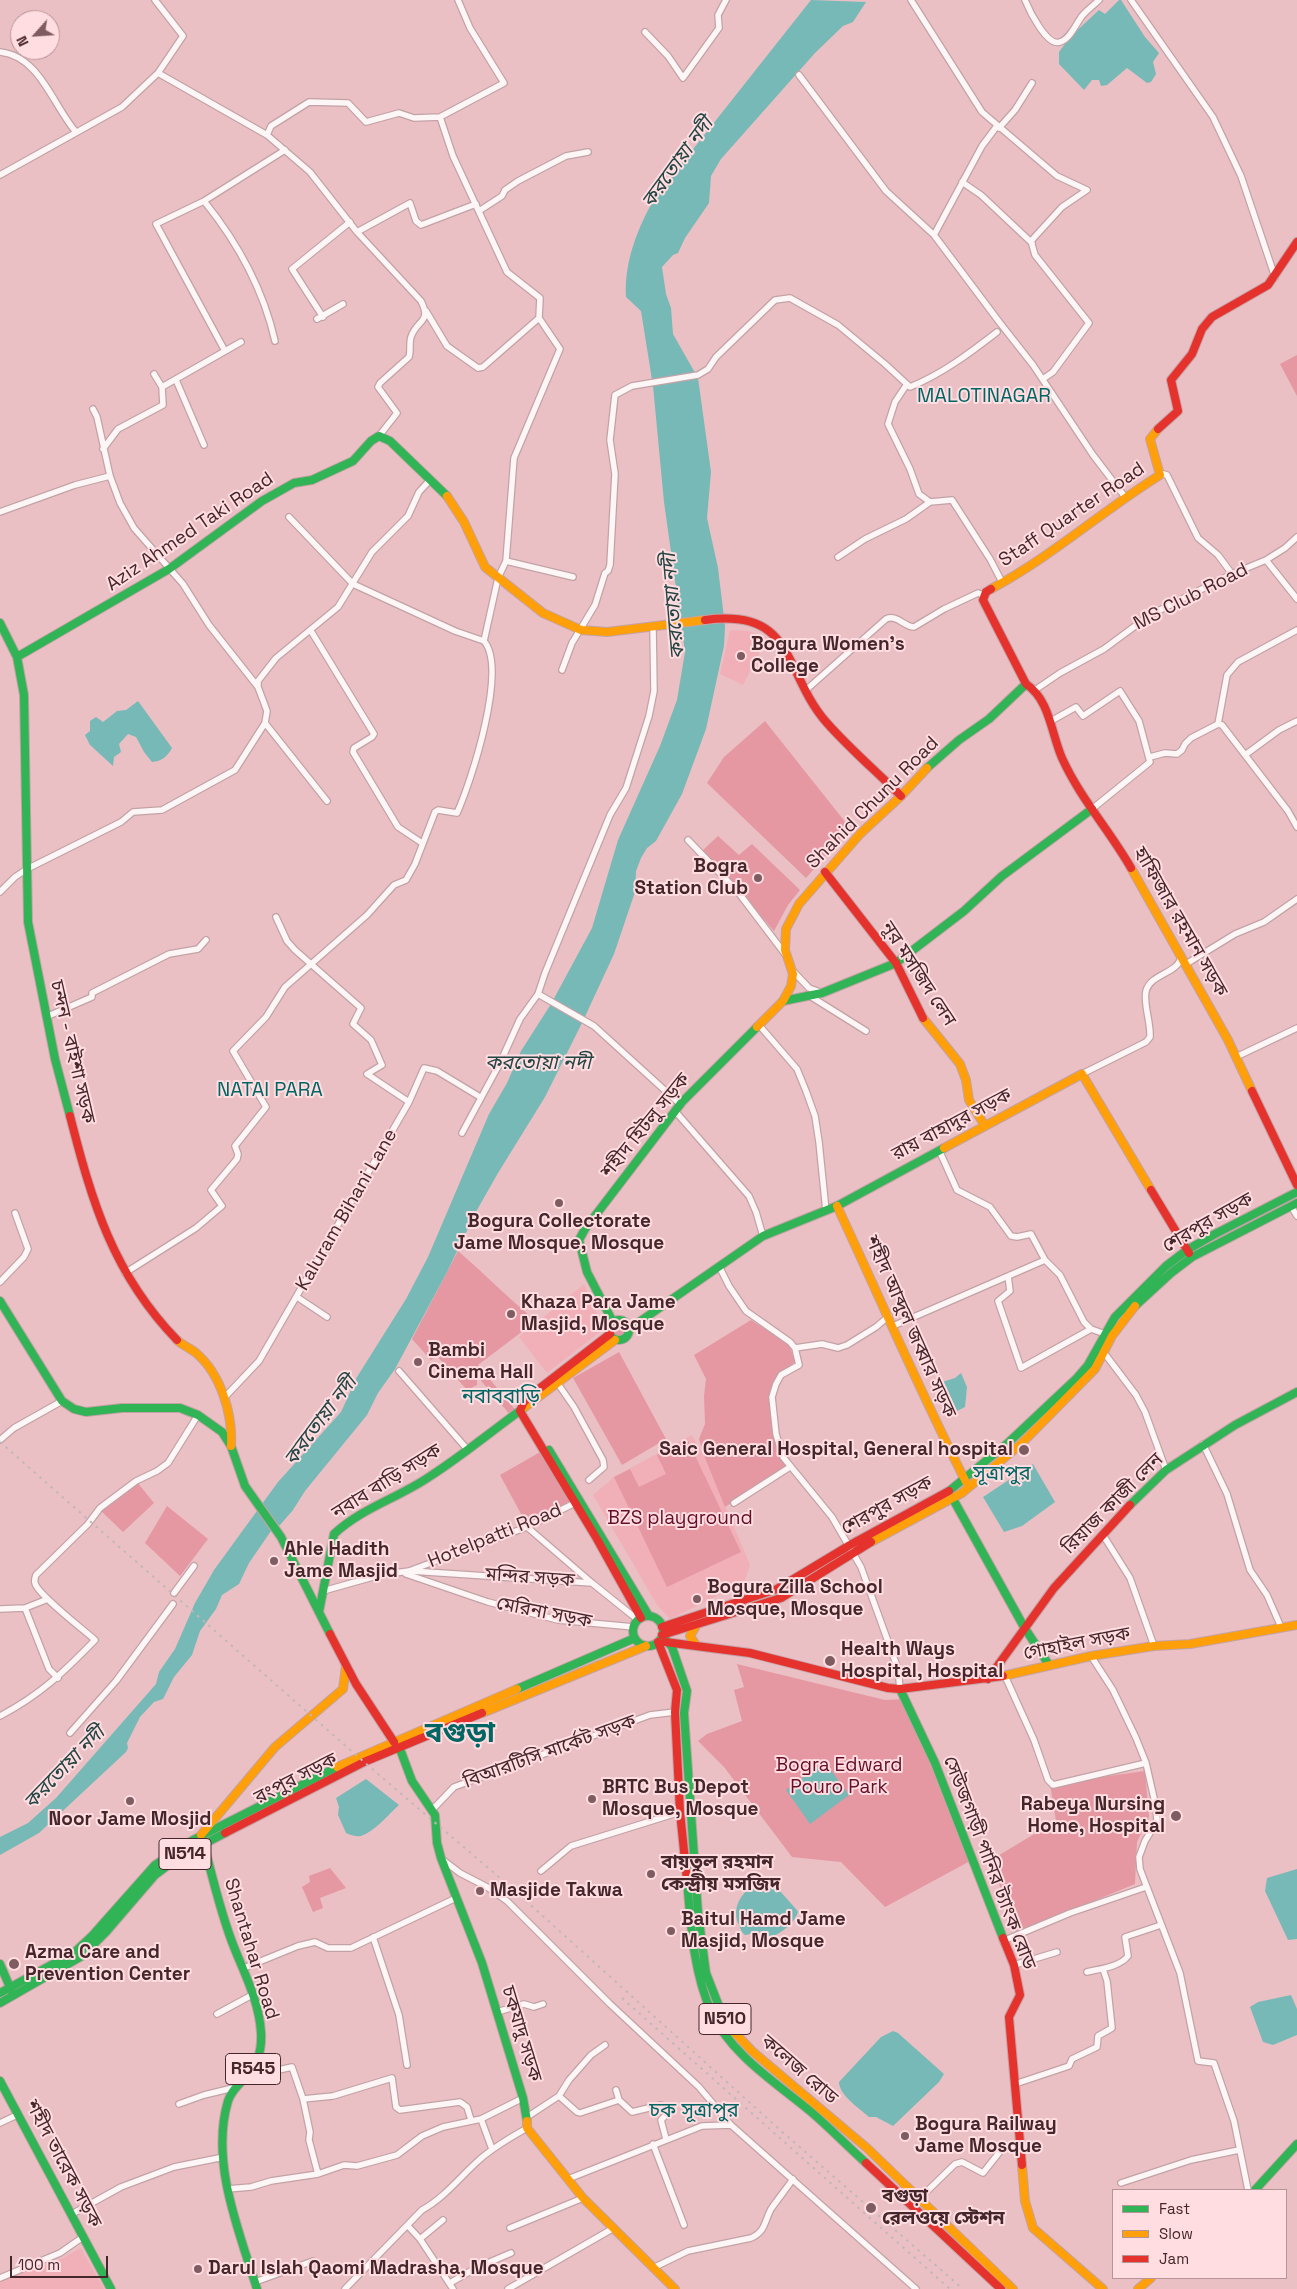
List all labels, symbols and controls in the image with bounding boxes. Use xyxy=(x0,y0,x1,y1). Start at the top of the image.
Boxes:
north arrow xyxy=(10,10,60,60)
text: N xyxy=(12,33,33,49)
water label: করতোয়া নদী xyxy=(637,113,719,213)
district label: MALOTINAGAR xyxy=(910,385,1058,409)
street label: Staff Quarter Road xyxy=(995,458,1149,572)
street label: Aziz Ahmed Taki Road xyxy=(102,468,278,596)
water label: করতোয়া নদী xyxy=(657,552,691,660)
street label: MS Club Road xyxy=(1130,558,1252,636)
place label: Bogura Women's College xyxy=(751,634,905,678)
marker: Bogura Women's College xyxy=(735,650,747,662)
street label: Shahid Chunu Road xyxy=(802,732,944,874)
street label: হাফিজার রহমান সড়ক xyxy=(1128,843,1232,1001)
place label: Bogra Station Club xyxy=(635,856,748,900)
marker: Bogra Station Club xyxy=(752,872,764,884)
street label: নূর মসজিদ লেন xyxy=(876,917,960,1031)
street label: চন্দন - বাইশা সড়ক xyxy=(44,978,100,1126)
water label: করতোয়া নদী xyxy=(485,1052,591,1076)
street label: শহীদ হিটলু সড়ক xyxy=(597,1069,695,1183)
district label: NATAI PARA xyxy=(211,1079,329,1103)
street label: রায় বাহাদুর সড়ক xyxy=(888,1084,1016,1166)
street label: Kaluram Bihani Lane xyxy=(291,1125,403,1295)
street label: শেরপুর সড়ক xyxy=(1159,1188,1257,1258)
marker: Bogura Collectorate Jame Mosque, Mosque xyxy=(553,1197,565,1209)
place label: Bogura Collectorate Jame Mosque, Mosque xyxy=(454,1211,664,1255)
street label: শহীদ আব্দুল জব্বার সড়ক xyxy=(860,1232,960,1422)
place label: Khaza Para Jame Masjid, Mosque xyxy=(521,1292,676,1336)
marker: Khaza Para Jame Masjid, Mosque xyxy=(505,1308,517,1320)
place label: Bambi Cinema Hall xyxy=(428,1340,534,1384)
marker: Bambi Cinema Hall xyxy=(412,1356,424,1368)
water label: করতোয়া নদী xyxy=(279,1371,363,1471)
district label: নবাববাড়ি xyxy=(462,1386,540,1410)
street label: নবাব বাড়ি সড়ক xyxy=(328,1439,446,1525)
place label: Saic General Hospital, General hospital xyxy=(659,1439,1013,1461)
marker: Saic General Hospital, General hospital xyxy=(1017,1443,1031,1457)
street label: রিয়াজ কাজী লেন xyxy=(1058,1449,1168,1559)
district label: সূত্রাপুর xyxy=(973,1463,1031,1487)
street label: শেরপুর সড়ক xyxy=(837,1472,937,1540)
street label: Hotelpatti Road xyxy=(425,1499,565,1573)
park label: BZS playground xyxy=(607,1508,753,1530)
place label: Ahle Hadith Jame Masjid xyxy=(284,1539,398,1583)
marker: Ahle Hadith Jame Masjid xyxy=(268,1555,280,1567)
street label: মন্দির সড়ক xyxy=(484,1563,576,1593)
place label: Bogura Zilla School Mosque, Mosque xyxy=(707,1577,883,1621)
street label: মেরিনা সড়ক xyxy=(494,1593,594,1633)
marker: Bogura Zilla School Mosque, Mosque xyxy=(691,1593,703,1605)
street label: গোহাইল সড়ক xyxy=(1022,1622,1132,1666)
place label: Health Ways Hospital, Hospital xyxy=(841,1639,1003,1683)
marker: Health Ways Hospital, Hospital xyxy=(823,1654,837,1668)
street label: বিআরটিসি মার্কেট সড়ক xyxy=(461,1710,639,1794)
district label: বগুড়া xyxy=(425,1717,495,1751)
water label: করতোয়া নদী xyxy=(20,1721,110,1815)
street label: রংপুর সড়ক xyxy=(251,1748,341,1810)
street label: সেউজগাড়ী পানির ট্যাংক রোড xyxy=(938,1753,1040,1973)
park label: Bogra Edward Pouro Park xyxy=(775,1755,903,1799)
place label: BRTC Bus Depot Mosque, Mosque xyxy=(602,1777,759,1821)
marker: BRTC Bus Depot Mosque, Mosque xyxy=(586,1793,598,1805)
place label: Rabeya Nursing Home, Hospital xyxy=(1021,1794,1165,1838)
marker: Noor Jame Mosjid xyxy=(124,1795,136,1807)
place label: Noor Jame Mosjid xyxy=(49,1809,211,1831)
marker: Rabeya Nursing Home, Hospital xyxy=(1169,1809,1183,1823)
road number: N514 xyxy=(159,1838,211,1870)
place label: বায়তুল রহমান কেন্দ্রীয় মসজিদ xyxy=(661,1852,780,1896)
marker: বায়তুল রহমান কেন্দ্রীয় মসজিদ xyxy=(645,1868,657,1880)
street label: Shantahar Road xyxy=(219,1876,283,2022)
place label: Masjide Takwa xyxy=(490,1880,623,1902)
marker: Masjide Takwa xyxy=(474,1885,486,1897)
place label: Baitul Hamd Jame Masjid, Mosque xyxy=(681,1909,846,1953)
marker: Baitul Hamd Jame Masjid, Mosque xyxy=(665,1925,677,1937)
place label: Azma Care and Prevention Center xyxy=(25,1942,190,1986)
marker: Azma Care and Prevention Center xyxy=(7,1957,21,1971)
street label: চকযাদু সড়ক xyxy=(496,1984,546,2084)
road number: N510 xyxy=(699,2004,751,2035)
street label: কলেজ রোড xyxy=(756,2031,842,2109)
road number: R545 xyxy=(226,2054,280,2084)
street label: শহীদ তারেক সড়ক xyxy=(20,2096,106,2232)
district label: চক সূত্রাপুর xyxy=(649,2100,739,2124)
place label: Bogura Railway Jame Mosque xyxy=(915,2114,1057,2158)
marker: Bogura Railway Jame Mosque xyxy=(899,2130,911,2142)
place label: বগুড়া রেলওয়ে স্টেশন xyxy=(882,2186,1004,2230)
legend xyxy=(1112,2189,1287,2279)
text: Fast xyxy=(1159,2199,1190,2218)
marker: বগুড়া রেলওয়ে স্টেশন xyxy=(864,2201,878,2215)
text: Slow xyxy=(1159,2224,1193,2243)
scale bar xyxy=(12,2246,110,2278)
text: Jam xyxy=(1159,2249,1189,2268)
text: 100 m xyxy=(18,2255,60,2274)
place label: Darul Islah Qaomi Madrasha, Mosque xyxy=(208,2258,544,2280)
marker: Darul Islah Qaomi Madrasha, Mosque xyxy=(192,2263,204,2275)

